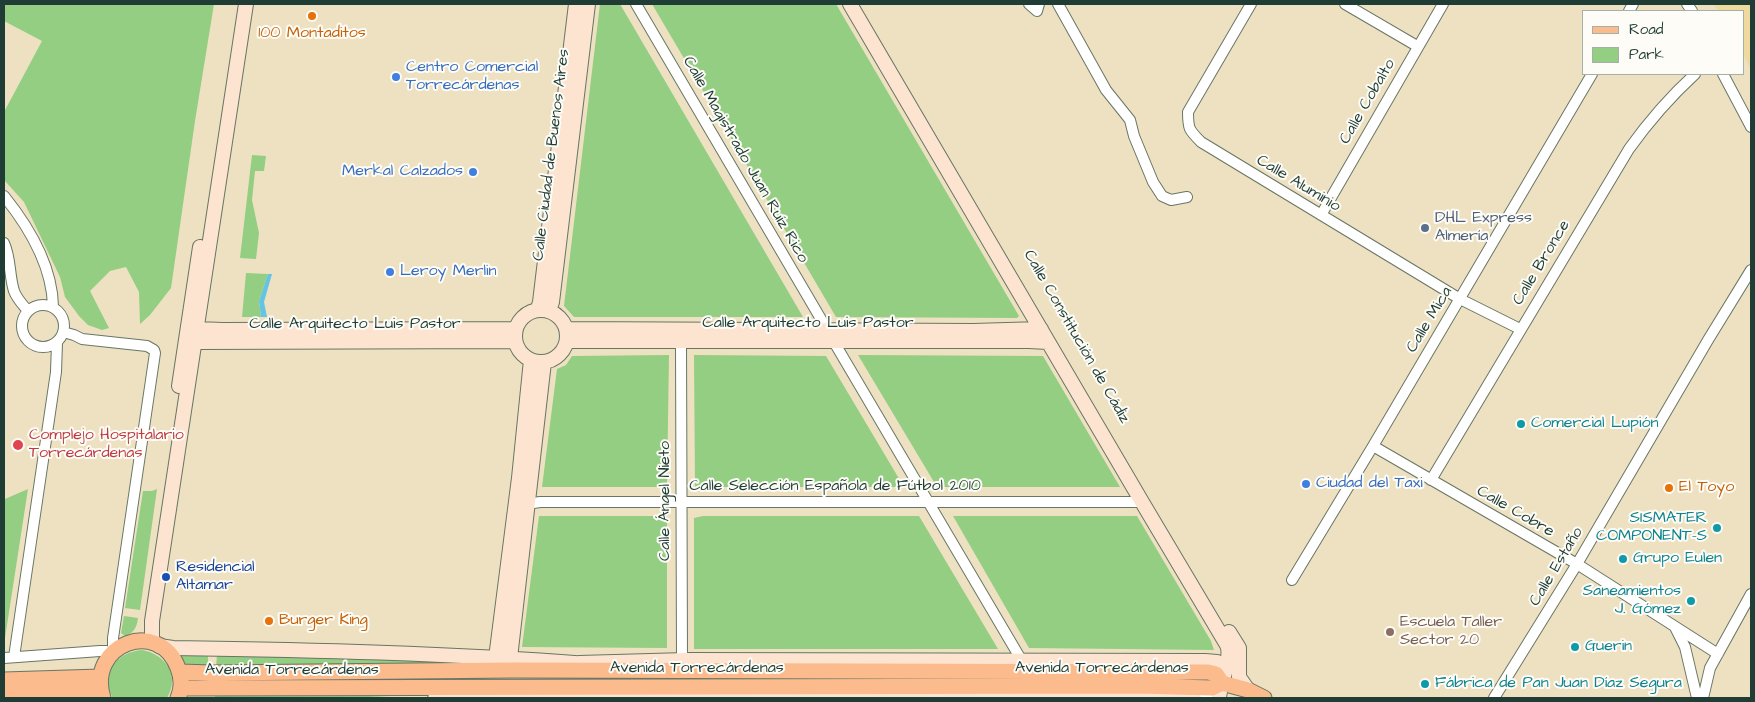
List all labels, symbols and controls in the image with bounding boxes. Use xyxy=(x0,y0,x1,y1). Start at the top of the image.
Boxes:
marker: 100 Montaditos xyxy=(306,10,318,22)
legend xyxy=(1582,10,1745,75)
text: Road xyxy=(1629,19,1663,40)
place label: 100 Montaditos xyxy=(258,24,366,44)
text: Park xyxy=(1629,44,1664,65)
street label: Calle Ciudad de Buenos Aires xyxy=(529,48,575,262)
street label: Calle Magistrado Juan Ruíz Rico xyxy=(678,53,812,267)
street label: Calle Cobalto xyxy=(1336,56,1400,148)
place label: Centro Comercial Torrecárdenas xyxy=(406,58,538,96)
marker: Centro Comercial Torrecárdenas xyxy=(390,71,402,83)
street label: Calle Aluminio xyxy=(1252,151,1344,217)
place label: Merkal Calzados xyxy=(342,162,463,182)
marker: Merkal Calzados xyxy=(467,166,479,178)
place label: DHL Express Almería xyxy=(1435,209,1532,247)
street label: Calle Bronce xyxy=(1509,217,1575,309)
marker: DHL Express Almería xyxy=(1419,222,1431,234)
street label: Calle Constitución de Cádiz xyxy=(1019,247,1133,427)
place label: Leroy Merlin xyxy=(400,262,496,282)
marker: Leroy Merlin xyxy=(384,266,396,278)
street label: Calle Mica xyxy=(1403,284,1457,356)
street label: Calle Arquitecto Luis Pastor xyxy=(702,314,914,334)
street label: Calle Arquitecto Luis Pastor xyxy=(249,315,461,335)
place label: Comercial Lupión xyxy=(1531,414,1658,434)
marker: Comercial Lupión xyxy=(1515,418,1527,430)
place label: Complejo Hospitalario Torrecárdenas xyxy=(29,426,184,464)
marker: Complejo Hospitalario Torrecárdenas xyxy=(11,438,25,452)
street label: Calle Ángel Nieto xyxy=(656,441,676,561)
place label: Ciudad del Taxi xyxy=(1316,474,1423,494)
street label: Calle Selección Española de Fútbol 2010 xyxy=(689,477,981,497)
marker: Ciudad del Taxi xyxy=(1300,478,1312,490)
place label: El Toyo xyxy=(1679,478,1734,498)
street label: Calle Cobre xyxy=(1473,482,1557,542)
marker: El Toyo xyxy=(1663,482,1675,494)
place label: SISMATER COMPONENT-S xyxy=(1596,509,1707,547)
marker: SISMATER COMPONENT-S xyxy=(1711,522,1723,534)
street label: Calle Estaño xyxy=(1526,524,1588,610)
place label: Grupo Eulen xyxy=(1633,549,1722,569)
marker: Grupo Eulen xyxy=(1617,553,1629,565)
place label: Residencial Altamar xyxy=(176,558,255,596)
marker: Residencial Altamar xyxy=(160,571,172,583)
place label: Saneamientos J. Gómez xyxy=(1583,582,1681,620)
marker: Saneamientos J. Gómez xyxy=(1685,595,1697,607)
place label: Burger King xyxy=(279,611,368,631)
place label: Escuela Taller Sector 20 xyxy=(1400,613,1502,651)
marker: Burger King xyxy=(263,615,275,627)
marker: Escuela Taller Sector 20 xyxy=(1384,626,1396,638)
place label: Guerin xyxy=(1585,637,1632,657)
marker: Guerin xyxy=(1569,641,1581,653)
street label: Avenida Torrecárdenas xyxy=(610,659,784,679)
street label: Avenida Torrecárdenas xyxy=(1015,659,1189,679)
street label: Avenida Torrecárdenas xyxy=(205,661,379,681)
place label: Fábrica de Pan Juan Díaz Segura xyxy=(1435,674,1682,694)
marker: Fábrica de Pan Juan Díaz Segura xyxy=(1419,678,1431,690)

